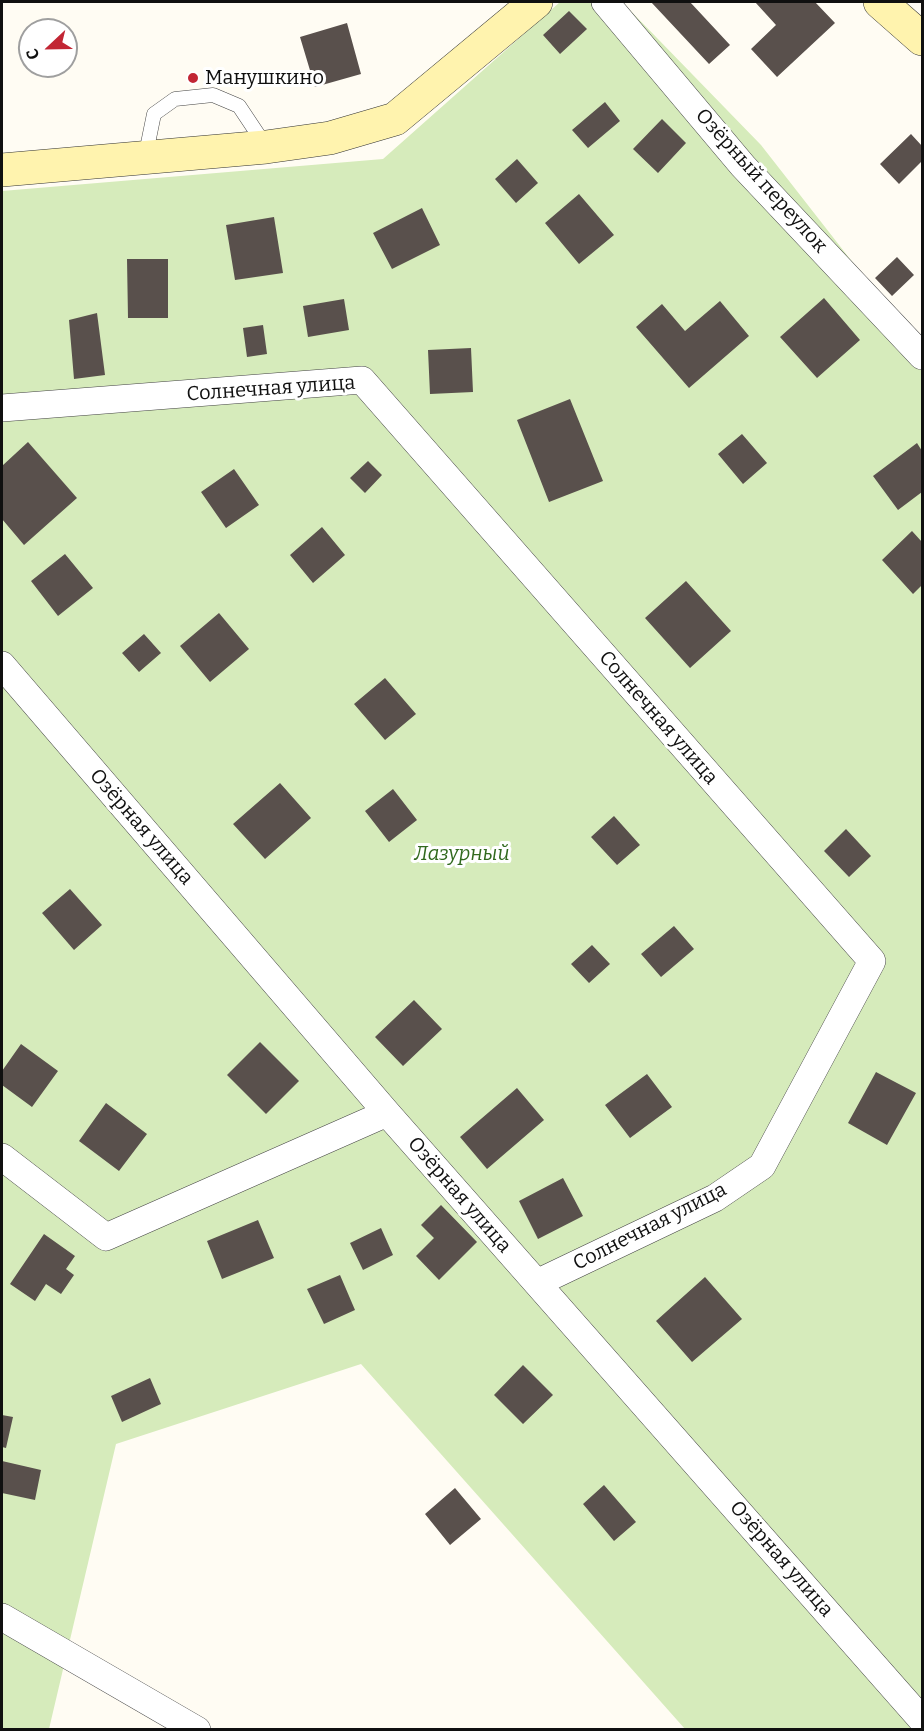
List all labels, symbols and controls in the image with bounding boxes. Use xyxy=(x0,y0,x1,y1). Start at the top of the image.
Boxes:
north arrow xyxy=(18,18,78,78)
text: С xyxy=(22,46,43,62)
place label: Манушкино xyxy=(205,66,324,90)
marker: Манушкино xyxy=(186,71,200,85)
street label: Озёрный переулок xyxy=(690,104,832,258)
street label: Солнечная улица xyxy=(186,371,356,407)
street label: Солнечная улица xyxy=(593,646,723,790)
street label: Озёрная улица xyxy=(84,764,198,890)
park label: Лазурный xyxy=(414,842,510,866)
street label: Озёрная улица xyxy=(402,1132,516,1258)
street label: Солнечная улица xyxy=(569,1178,731,1276)
street label: Озёрная улица xyxy=(724,1496,838,1622)

